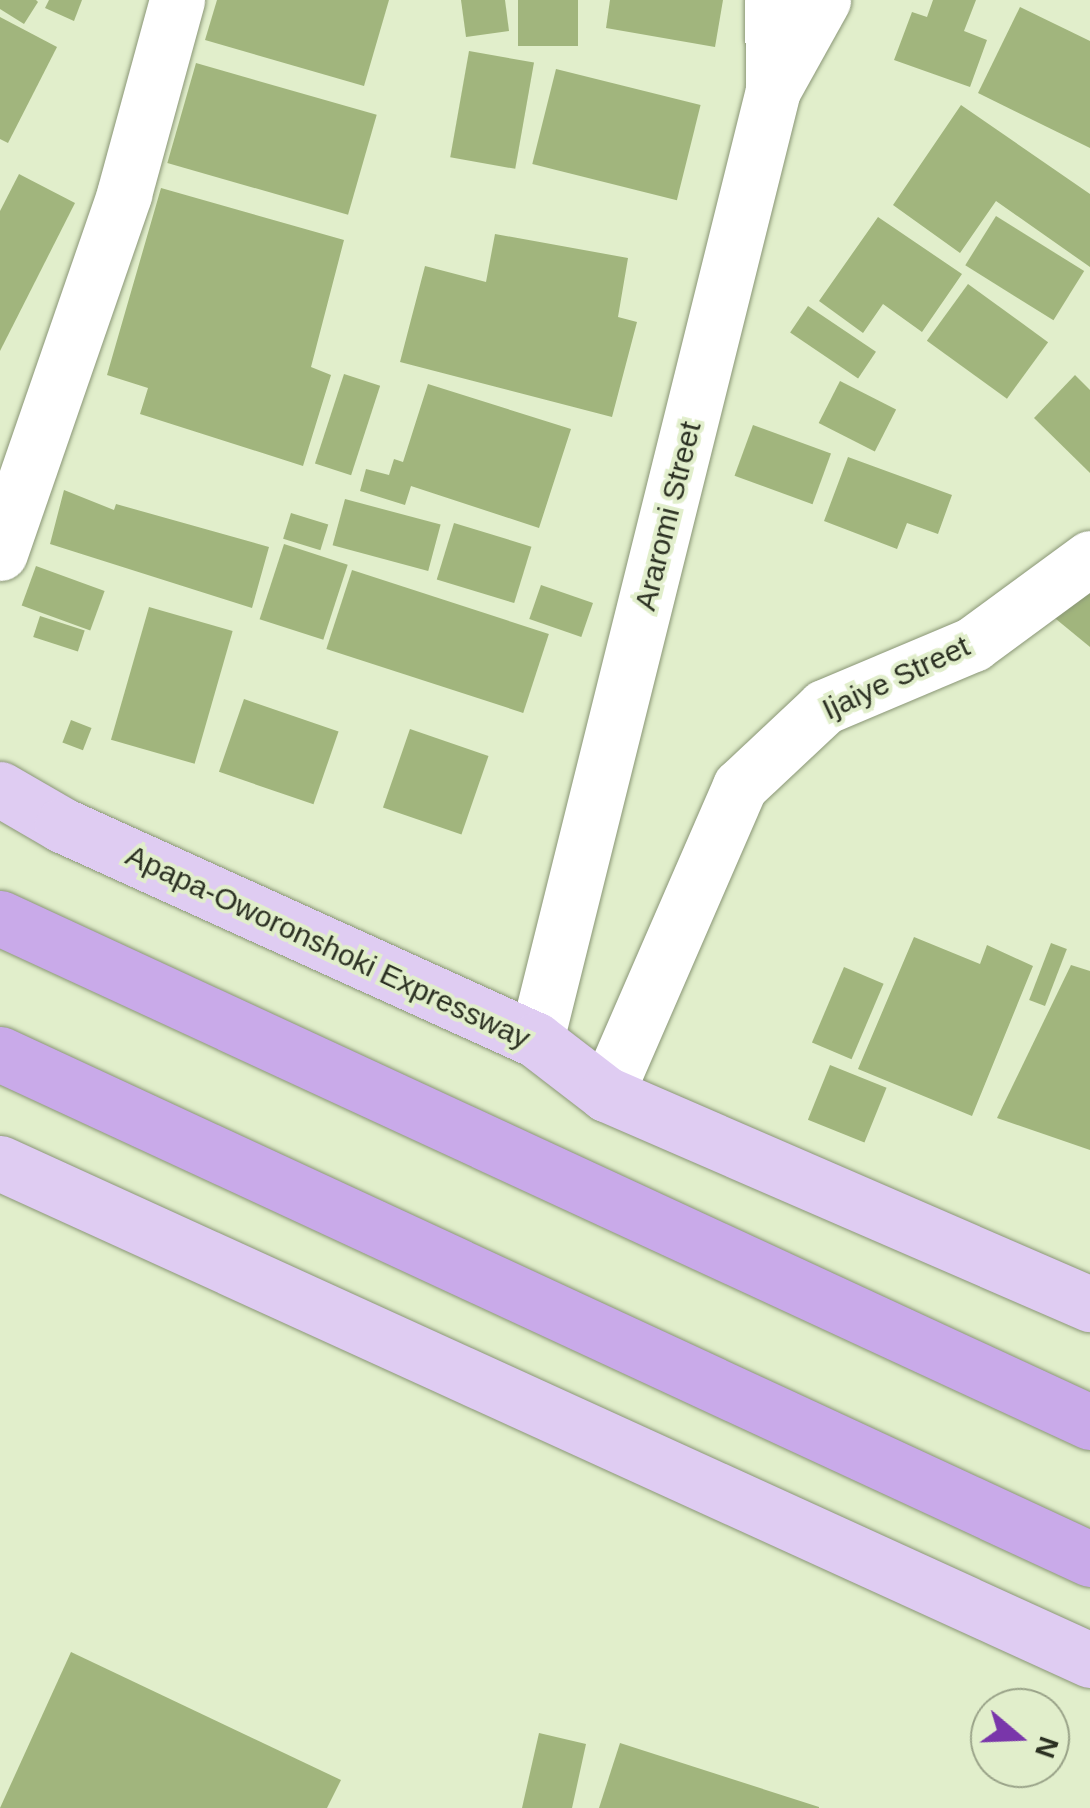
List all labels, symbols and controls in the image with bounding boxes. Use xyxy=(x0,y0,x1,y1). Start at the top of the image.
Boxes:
street label: Araromi Street xyxy=(627,418,709,614)
street label: Ijaiye Street xyxy=(817,628,975,728)
street label: Apapa-Oworonshoki Expressway xyxy=(120,837,536,1057)
north arrow xyxy=(970,1688,1070,1788)
text: N xyxy=(1029,1733,1065,1762)

